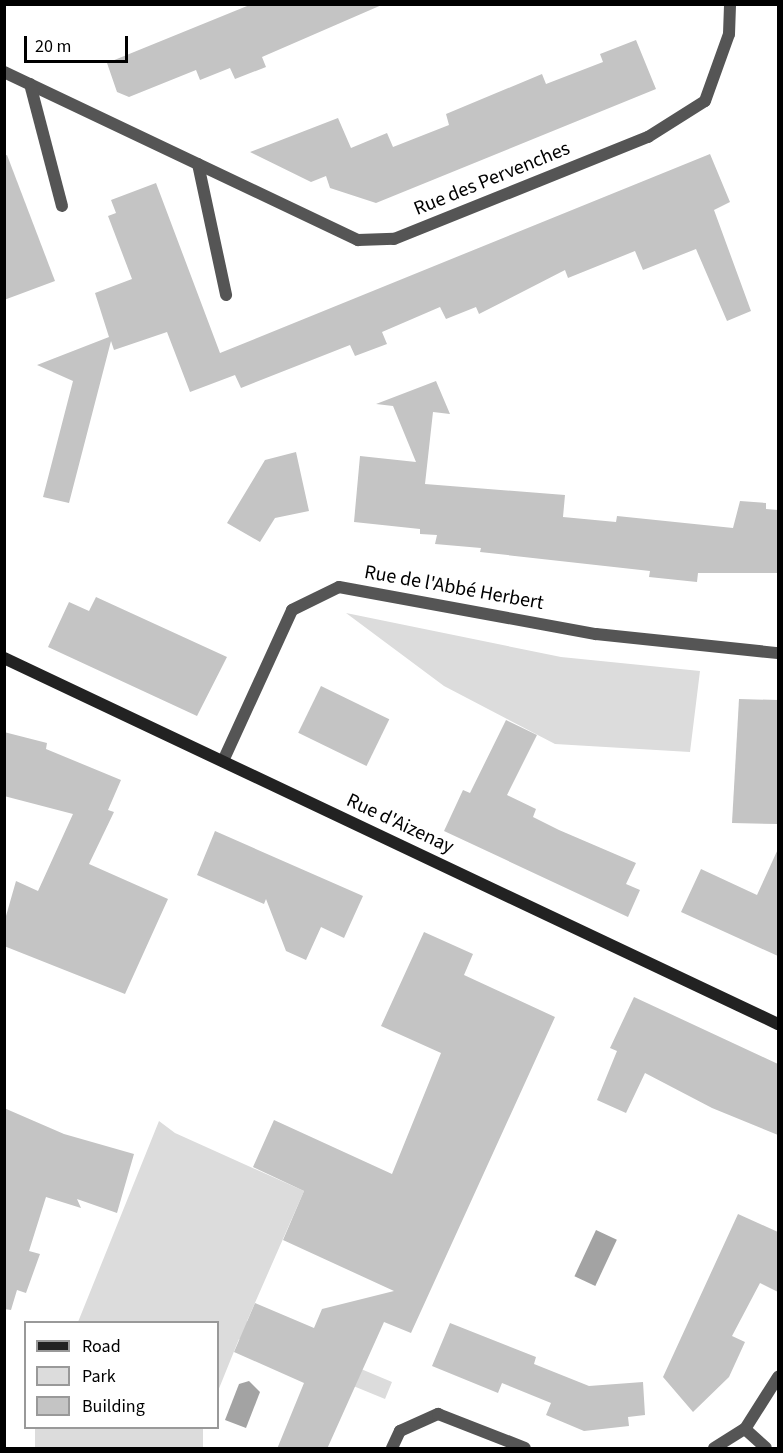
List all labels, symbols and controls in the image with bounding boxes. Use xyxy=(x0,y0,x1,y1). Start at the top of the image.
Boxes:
scale bar xyxy=(27,24,130,62)
text: 20 m xyxy=(35,34,71,59)
street label: Rue des Pervenches xyxy=(410,137,574,221)
street label: Rue de l'Abbé Herbert xyxy=(362,560,546,616)
street label: Rue d'Aizenay xyxy=(343,789,457,859)
legend xyxy=(24,1321,219,1429)
text: Road xyxy=(82,1334,121,1359)
text: Park xyxy=(82,1364,116,1389)
text: Building xyxy=(82,1394,145,1419)

